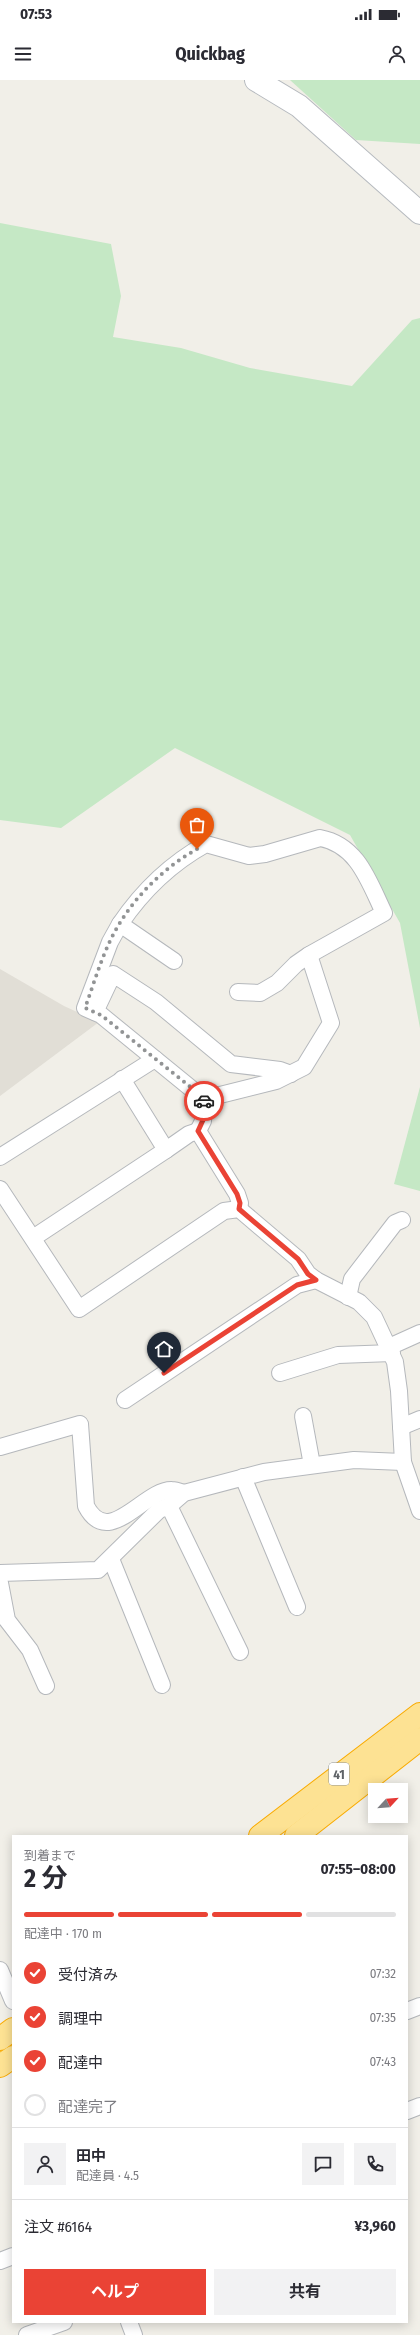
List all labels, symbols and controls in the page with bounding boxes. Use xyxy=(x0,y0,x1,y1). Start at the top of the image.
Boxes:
text: 07:53 xyxy=(20,5,52,23)
icon: menu xyxy=(12,43,34,65)
text: Quickbag xyxy=(175,43,245,65)
icon: person xyxy=(386,43,408,65)
pin xyxy=(180,808,214,849)
icon: bag xyxy=(186,814,208,836)
courier xyxy=(184,1081,224,1121)
icon: car xyxy=(193,1090,215,1112)
pin xyxy=(147,1332,181,1373)
icon: home xyxy=(153,1338,175,1360)
road number: 41 xyxy=(329,1763,349,1785)
north arrow xyxy=(368,1783,408,1823)
map controls xyxy=(368,1783,408,1823)
text: 到着まで xyxy=(24,1848,76,1863)
text: 07:55–08:00 xyxy=(320,1860,396,1878)
text: 2 分 xyxy=(24,1863,67,1894)
text: 配達中 · 170 m xyxy=(24,1926,102,1941)
icon: check xyxy=(24,1962,46,1984)
text: 受付済み xyxy=(58,1966,118,1984)
text: 07:32 xyxy=(370,1966,396,1981)
icon: check xyxy=(24,2006,46,2028)
text: 調理中 xyxy=(58,2010,103,2028)
text: 07:35 xyxy=(369,2010,396,2025)
icon: check xyxy=(24,2050,46,2072)
text: 配達中 xyxy=(58,2054,103,2072)
text: 07:43 xyxy=(370,2054,396,2069)
text: 配達完了 xyxy=(58,2098,118,2116)
button: person xyxy=(24,2143,66,2185)
button: chat xyxy=(302,2143,344,2185)
button: phone xyxy=(354,2143,396,2185)
text: 田中 xyxy=(76,2147,106,2165)
text: 配達員 · 4.5 xyxy=(76,2168,139,2183)
text: ¥3,960 xyxy=(354,2217,396,2235)
text: 注文 #6164 xyxy=(24,2218,92,2236)
button: ヘルプ xyxy=(24,2269,206,2315)
button: 共有 xyxy=(214,2269,396,2315)

